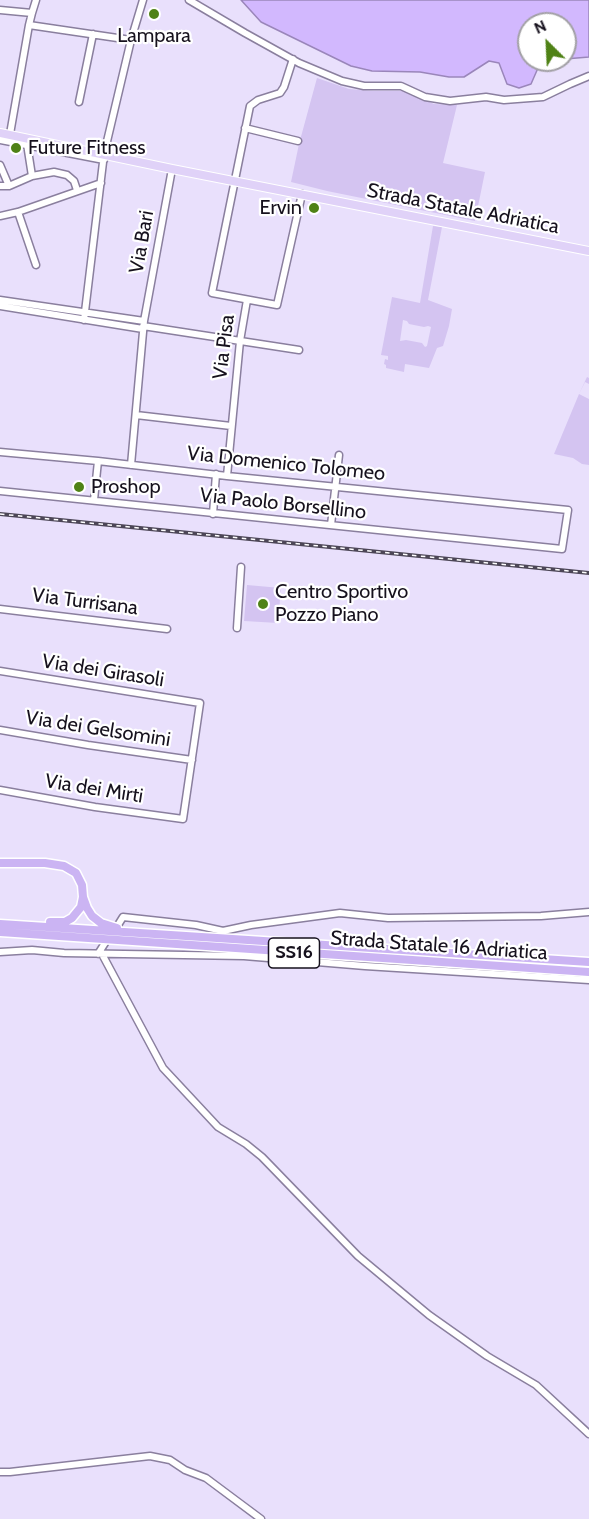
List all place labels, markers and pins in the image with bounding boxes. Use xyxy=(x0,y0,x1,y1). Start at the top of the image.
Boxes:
marker: Lampara xyxy=(147,7,161,21)
place label: Lampara xyxy=(117,24,191,48)
place label: Future Fitness xyxy=(28,136,145,160)
marker: Future Fitness xyxy=(9,141,23,155)
place label: Ervin xyxy=(260,196,302,220)
marker: Ervin xyxy=(307,201,321,215)
place label: Proshop xyxy=(91,475,161,499)
marker: Proshop xyxy=(72,480,86,494)
place label: Centro Sportivo Pozzo Piano xyxy=(275,580,408,627)
marker: Centro Sportivo Pozzo Piano xyxy=(256,597,270,611)

